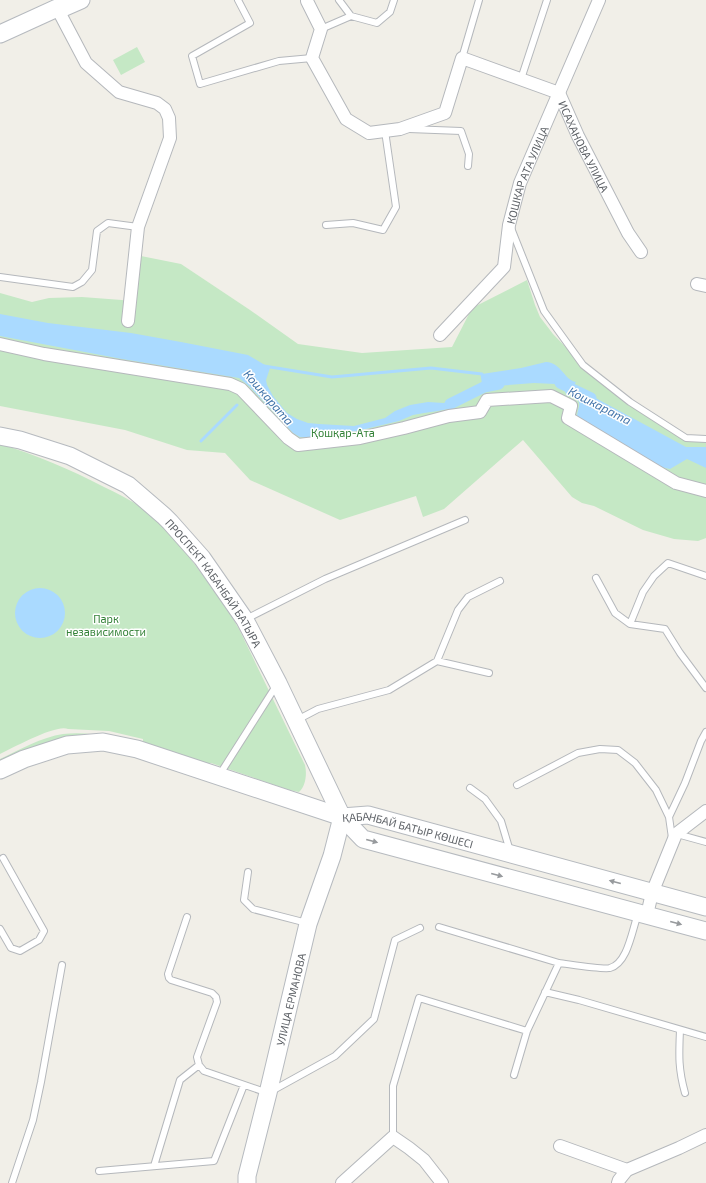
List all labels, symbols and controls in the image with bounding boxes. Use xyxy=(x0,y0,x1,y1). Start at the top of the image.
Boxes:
street label: ИСАХАНОВА УЛИЦА xyxy=(557,98,612,194)
street label: КОШКАР АТА УЛИЦА xyxy=(503,124,550,225)
water label: Кошкарата xyxy=(241,367,297,428)
water label: Кошкарата xyxy=(566,383,634,427)
park label: Қошқар-Ата xyxy=(311,426,375,439)
street label: ПРОСПЕКТ КАБАНБАЙ БАТЫРА xyxy=(163,516,265,649)
park label: Парк независимости xyxy=(66,612,146,638)
street label: ҚАБАНБАЙ БАТЫР КӨШЕСІ xyxy=(342,808,475,850)
one-way arrow xyxy=(366,838,378,844)
one-way arrow xyxy=(491,872,504,878)
one-way arrow xyxy=(608,879,620,885)
one-way arrow xyxy=(671,920,683,926)
street label: УЛИЦА ЕРМАНОВА xyxy=(273,951,307,1047)

